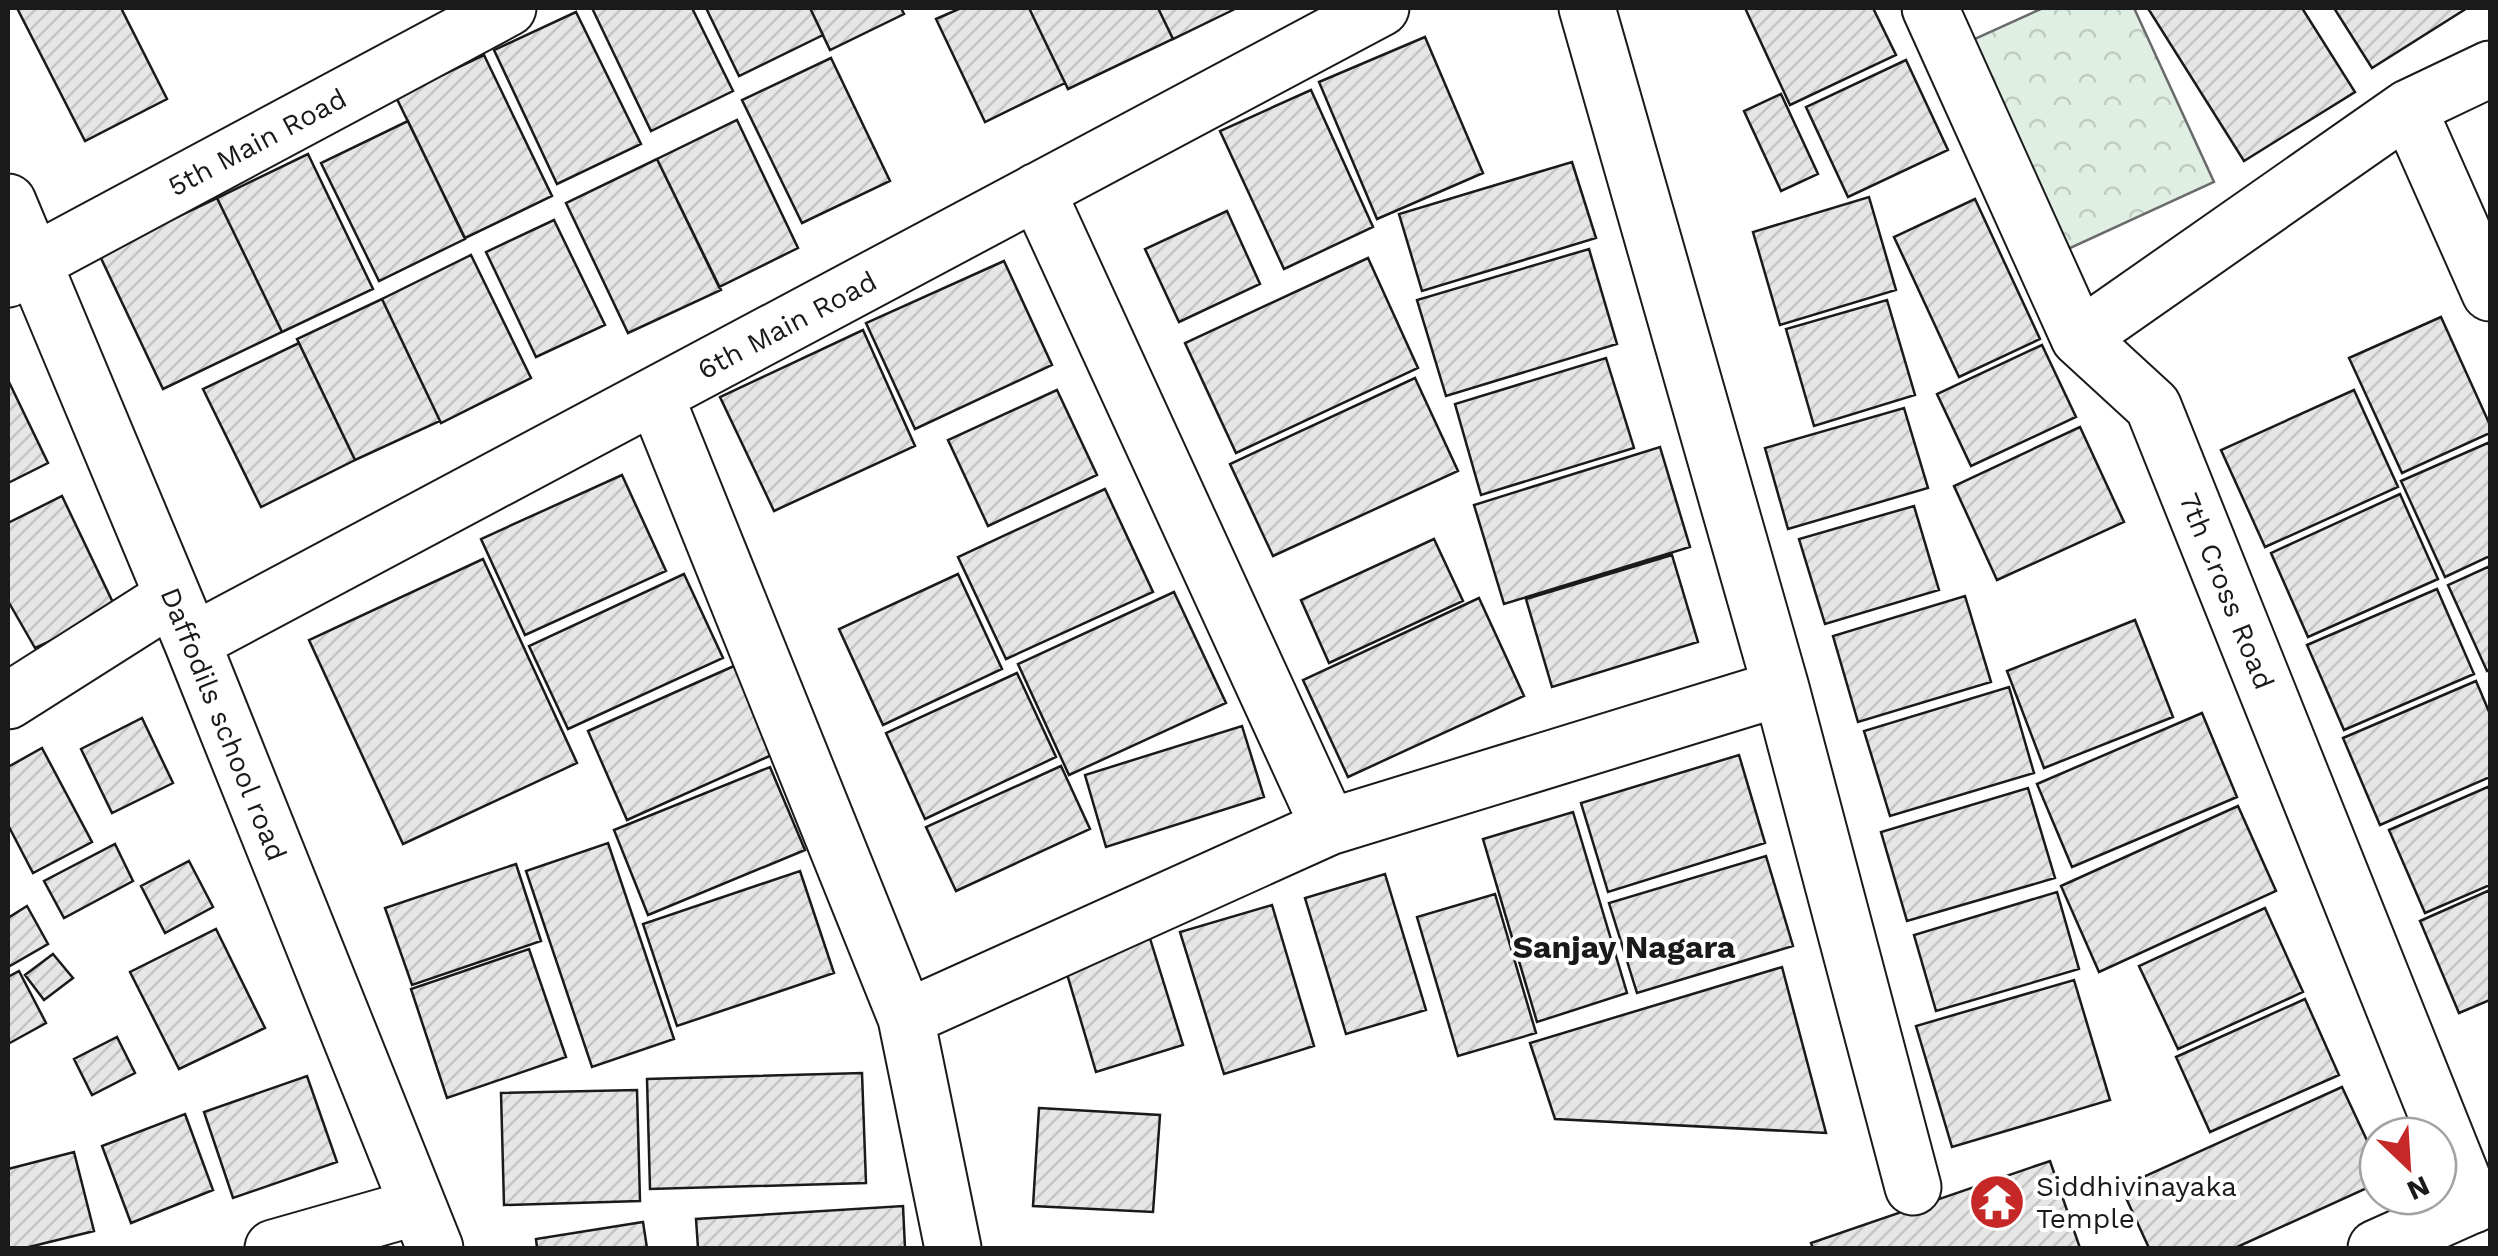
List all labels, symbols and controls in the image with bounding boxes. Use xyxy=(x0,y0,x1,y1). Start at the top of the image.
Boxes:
street label: 5th Main Road xyxy=(162,82,352,203)
street label: 6th Main Road xyxy=(692,264,882,386)
street label: 7th Cross Road xyxy=(2172,488,2281,694)
street label: Daffodils school road xyxy=(154,583,294,866)
district label: Sanjay Nagara xyxy=(1512,928,1736,966)
north arrow xyxy=(2358,1116,2458,1216)
text: N xyxy=(2402,1169,2435,1208)
place label: Siddhivinayaka Temple xyxy=(2036,1170,2237,1235)
temple icon: Siddhivinayaka Temple xyxy=(1967,1172,2027,1232)

